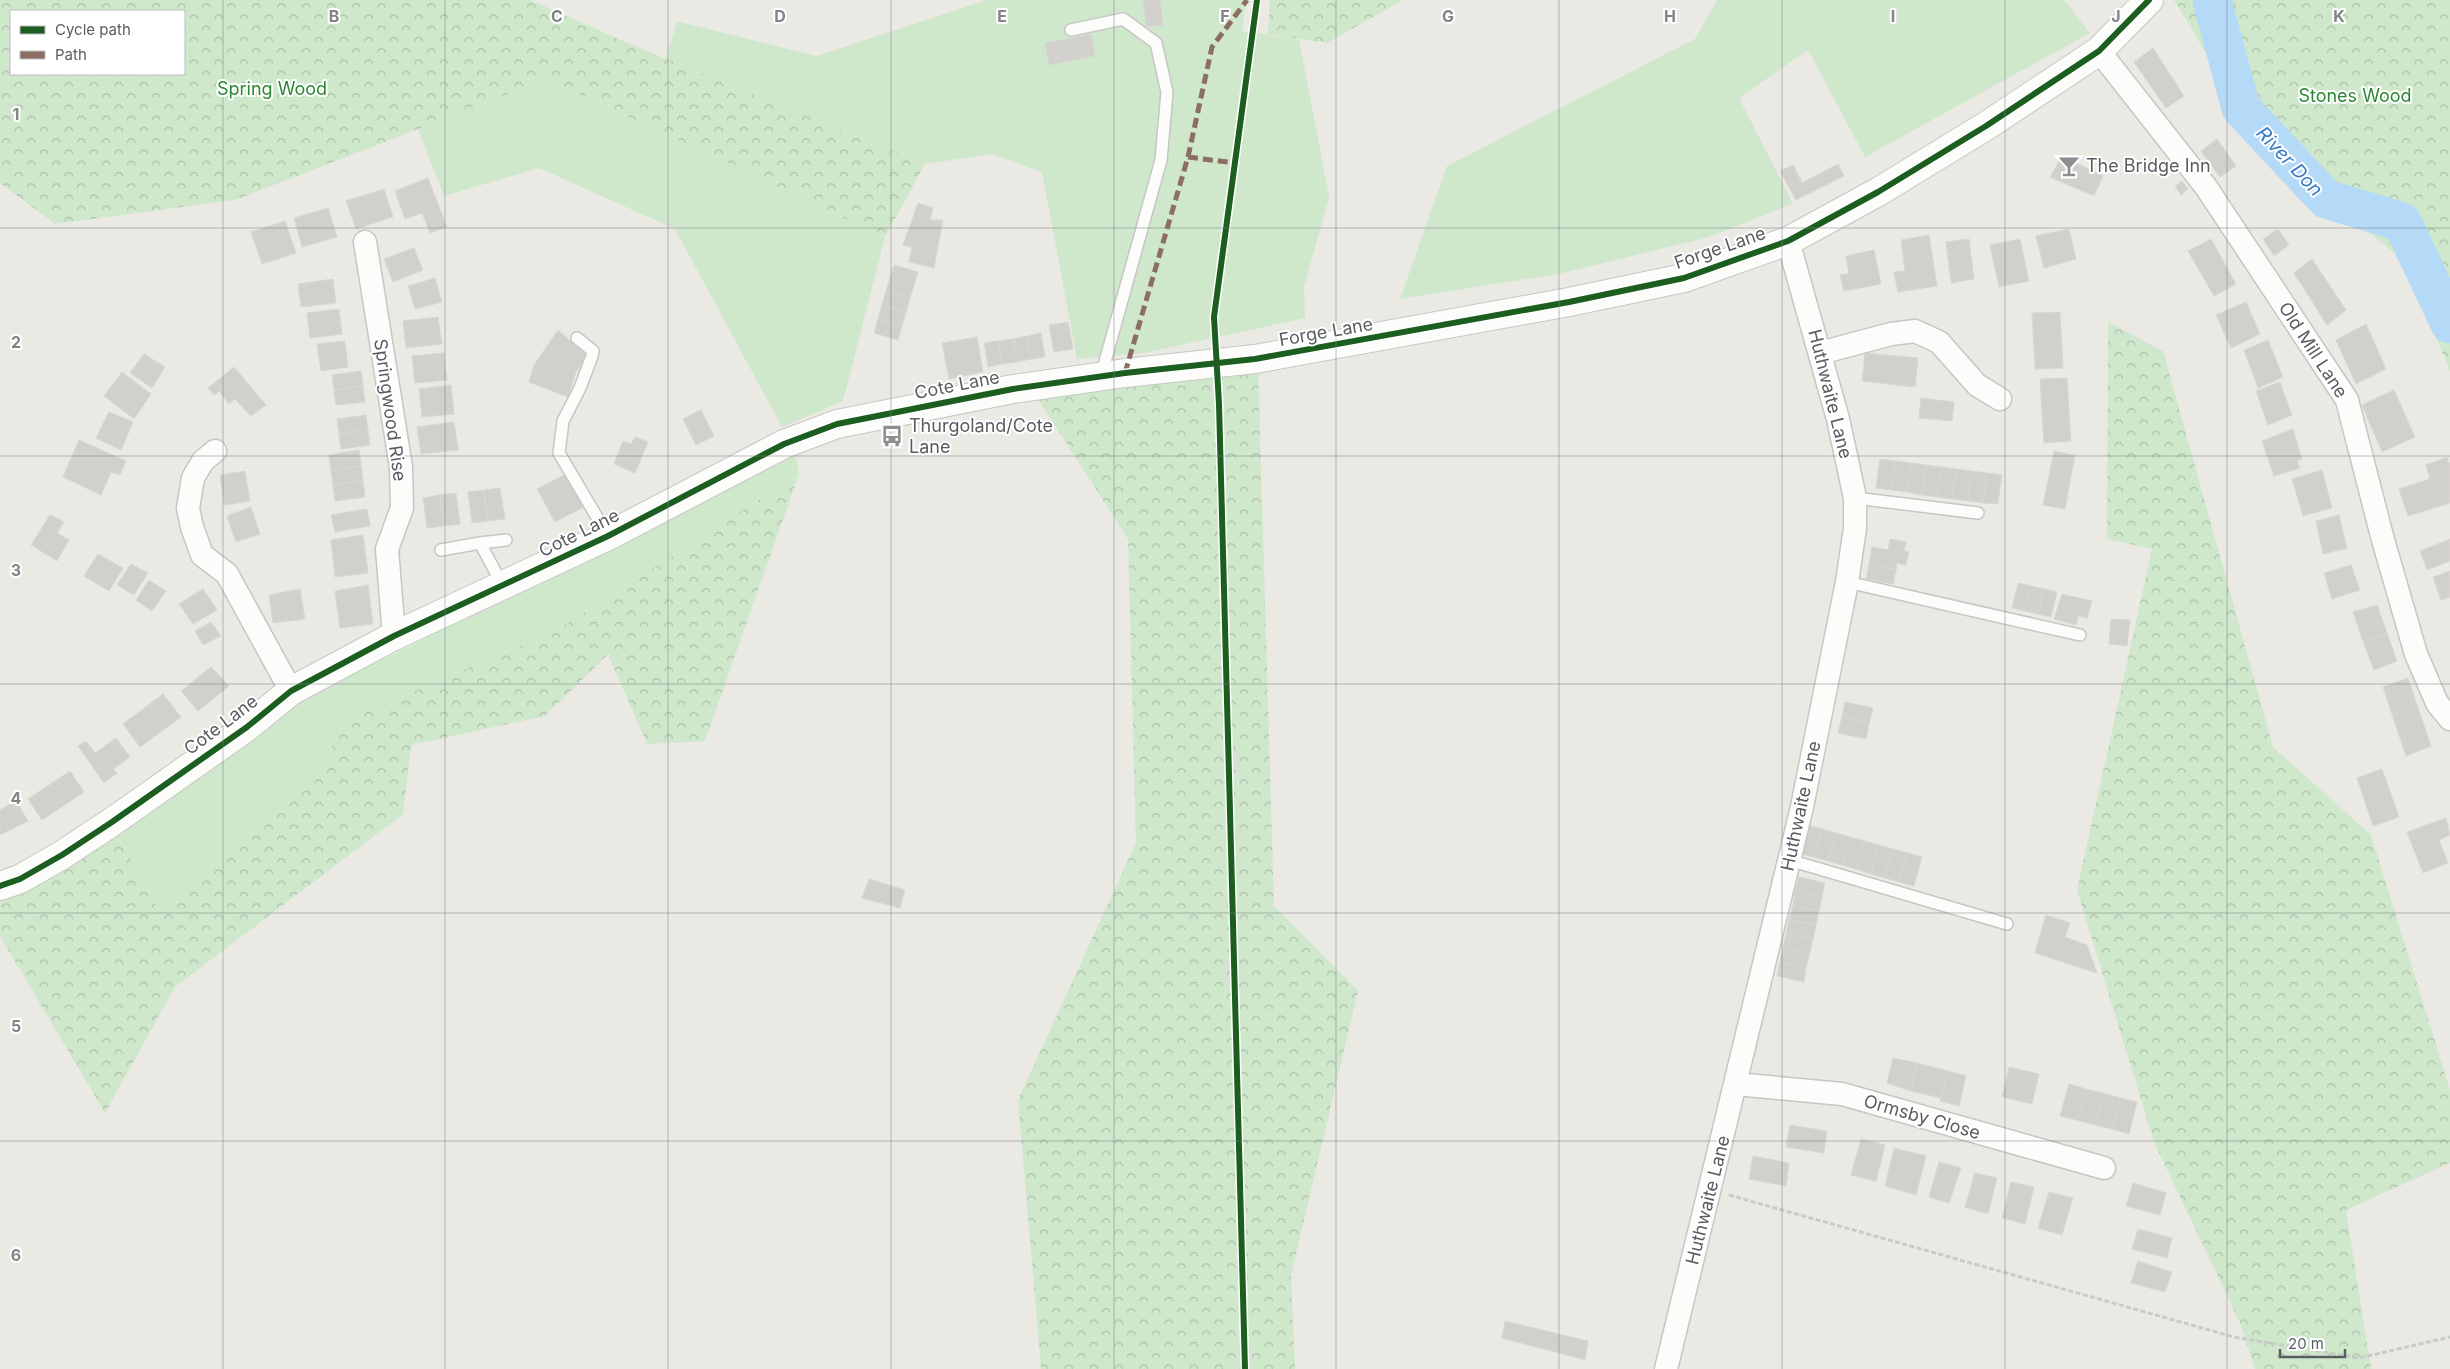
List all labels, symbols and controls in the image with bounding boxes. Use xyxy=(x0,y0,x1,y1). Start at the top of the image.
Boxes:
text: B xyxy=(329,6,339,26)
text: C xyxy=(551,6,563,26)
text: D xyxy=(774,6,786,26)
text: E xyxy=(997,6,1007,26)
text: F xyxy=(1220,6,1230,26)
text: G xyxy=(1442,6,1454,26)
text: H xyxy=(1664,6,1676,26)
text: I xyxy=(1891,6,1895,26)
text: J xyxy=(2111,6,2121,26)
text: K xyxy=(2333,6,2345,26)
legend xyxy=(10,10,185,75)
text: Cycle path xyxy=(55,20,131,39)
text: Path xyxy=(55,45,87,64)
park label: Spring Wood xyxy=(217,78,327,99)
park label: Stones Wood xyxy=(2298,85,2412,106)
text: 1 xyxy=(13,104,19,124)
water label: River Don xyxy=(2252,122,2328,201)
bar icon: The Bridge Inn xyxy=(2056,153,2082,179)
place label: The Bridge Inn xyxy=(2086,155,2211,176)
street label: Forge Lane xyxy=(1671,222,1768,273)
street label: Old Mill Lane xyxy=(2275,298,2352,402)
street label: Forge Lane xyxy=(1277,313,1375,350)
street label: Huthwaite Lane xyxy=(1804,327,1857,461)
text: 2 xyxy=(11,332,21,352)
street label: Springwood Rise xyxy=(370,337,411,483)
street label: Cote Lane xyxy=(912,366,1001,403)
place label: Thurgoland/Cote Lane xyxy=(909,415,1053,457)
bus stop icon: Thurgoland/Cote Lane xyxy=(879,423,905,449)
street label: Cote Lane xyxy=(535,504,622,561)
text: 3 xyxy=(11,560,21,580)
street label: Cote Lane xyxy=(180,690,262,759)
street label: Huthwaite Lane xyxy=(1776,739,1825,873)
text: 4 xyxy=(11,788,22,808)
text: 5 xyxy=(11,1016,21,1036)
street label: Ormsby Close xyxy=(1861,1090,1983,1143)
street label: Huthwaite Lane xyxy=(1681,1133,1734,1267)
text: 6 xyxy=(11,1245,21,1265)
scale bar xyxy=(2280,1326,2345,1358)
text: 20 m xyxy=(2288,1334,2324,1353)

